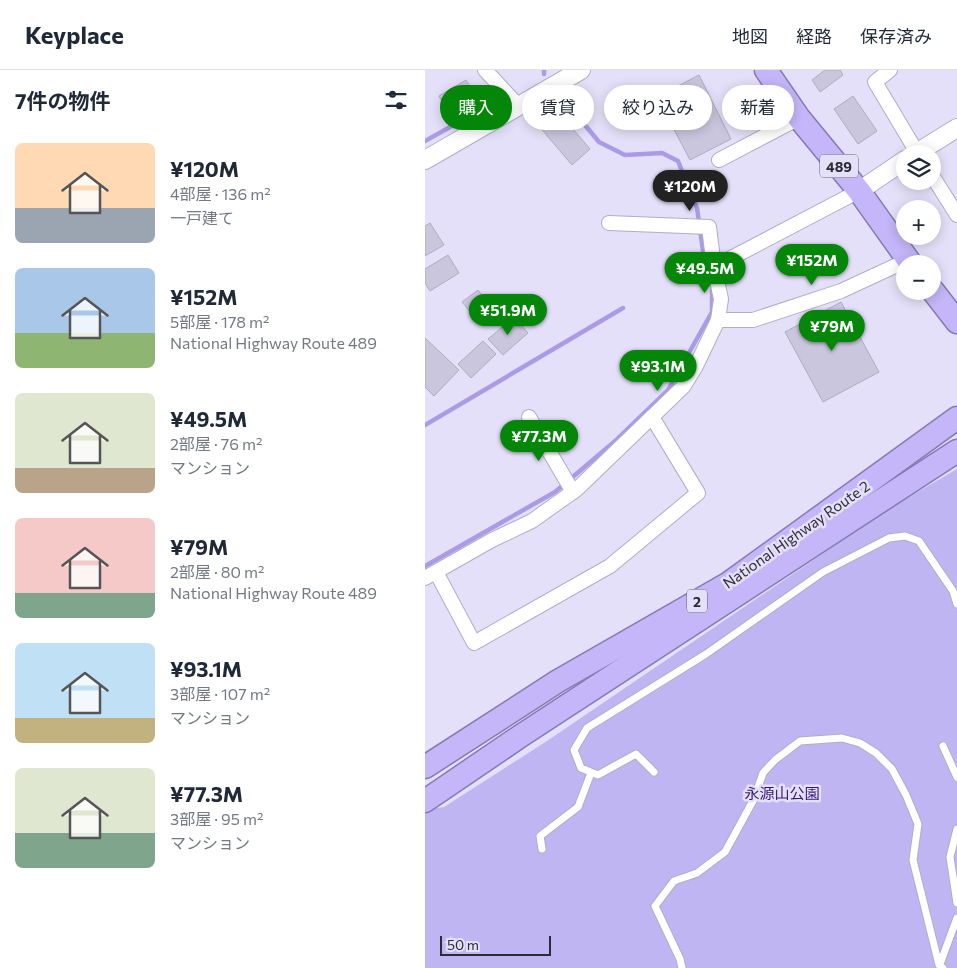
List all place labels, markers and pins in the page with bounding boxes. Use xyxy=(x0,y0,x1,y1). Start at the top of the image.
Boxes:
pin: ¥120M xyxy=(655,170,725,212)
pin: ¥152M xyxy=(777,244,847,286)
pin: ¥49.5M xyxy=(664,252,746,294)
pin: ¥51.9M xyxy=(467,294,549,336)
pin: ¥79M xyxy=(802,310,862,352)
pin: ¥93.1M xyxy=(617,350,699,392)
pin: ¥77.3M xyxy=(498,420,580,462)

